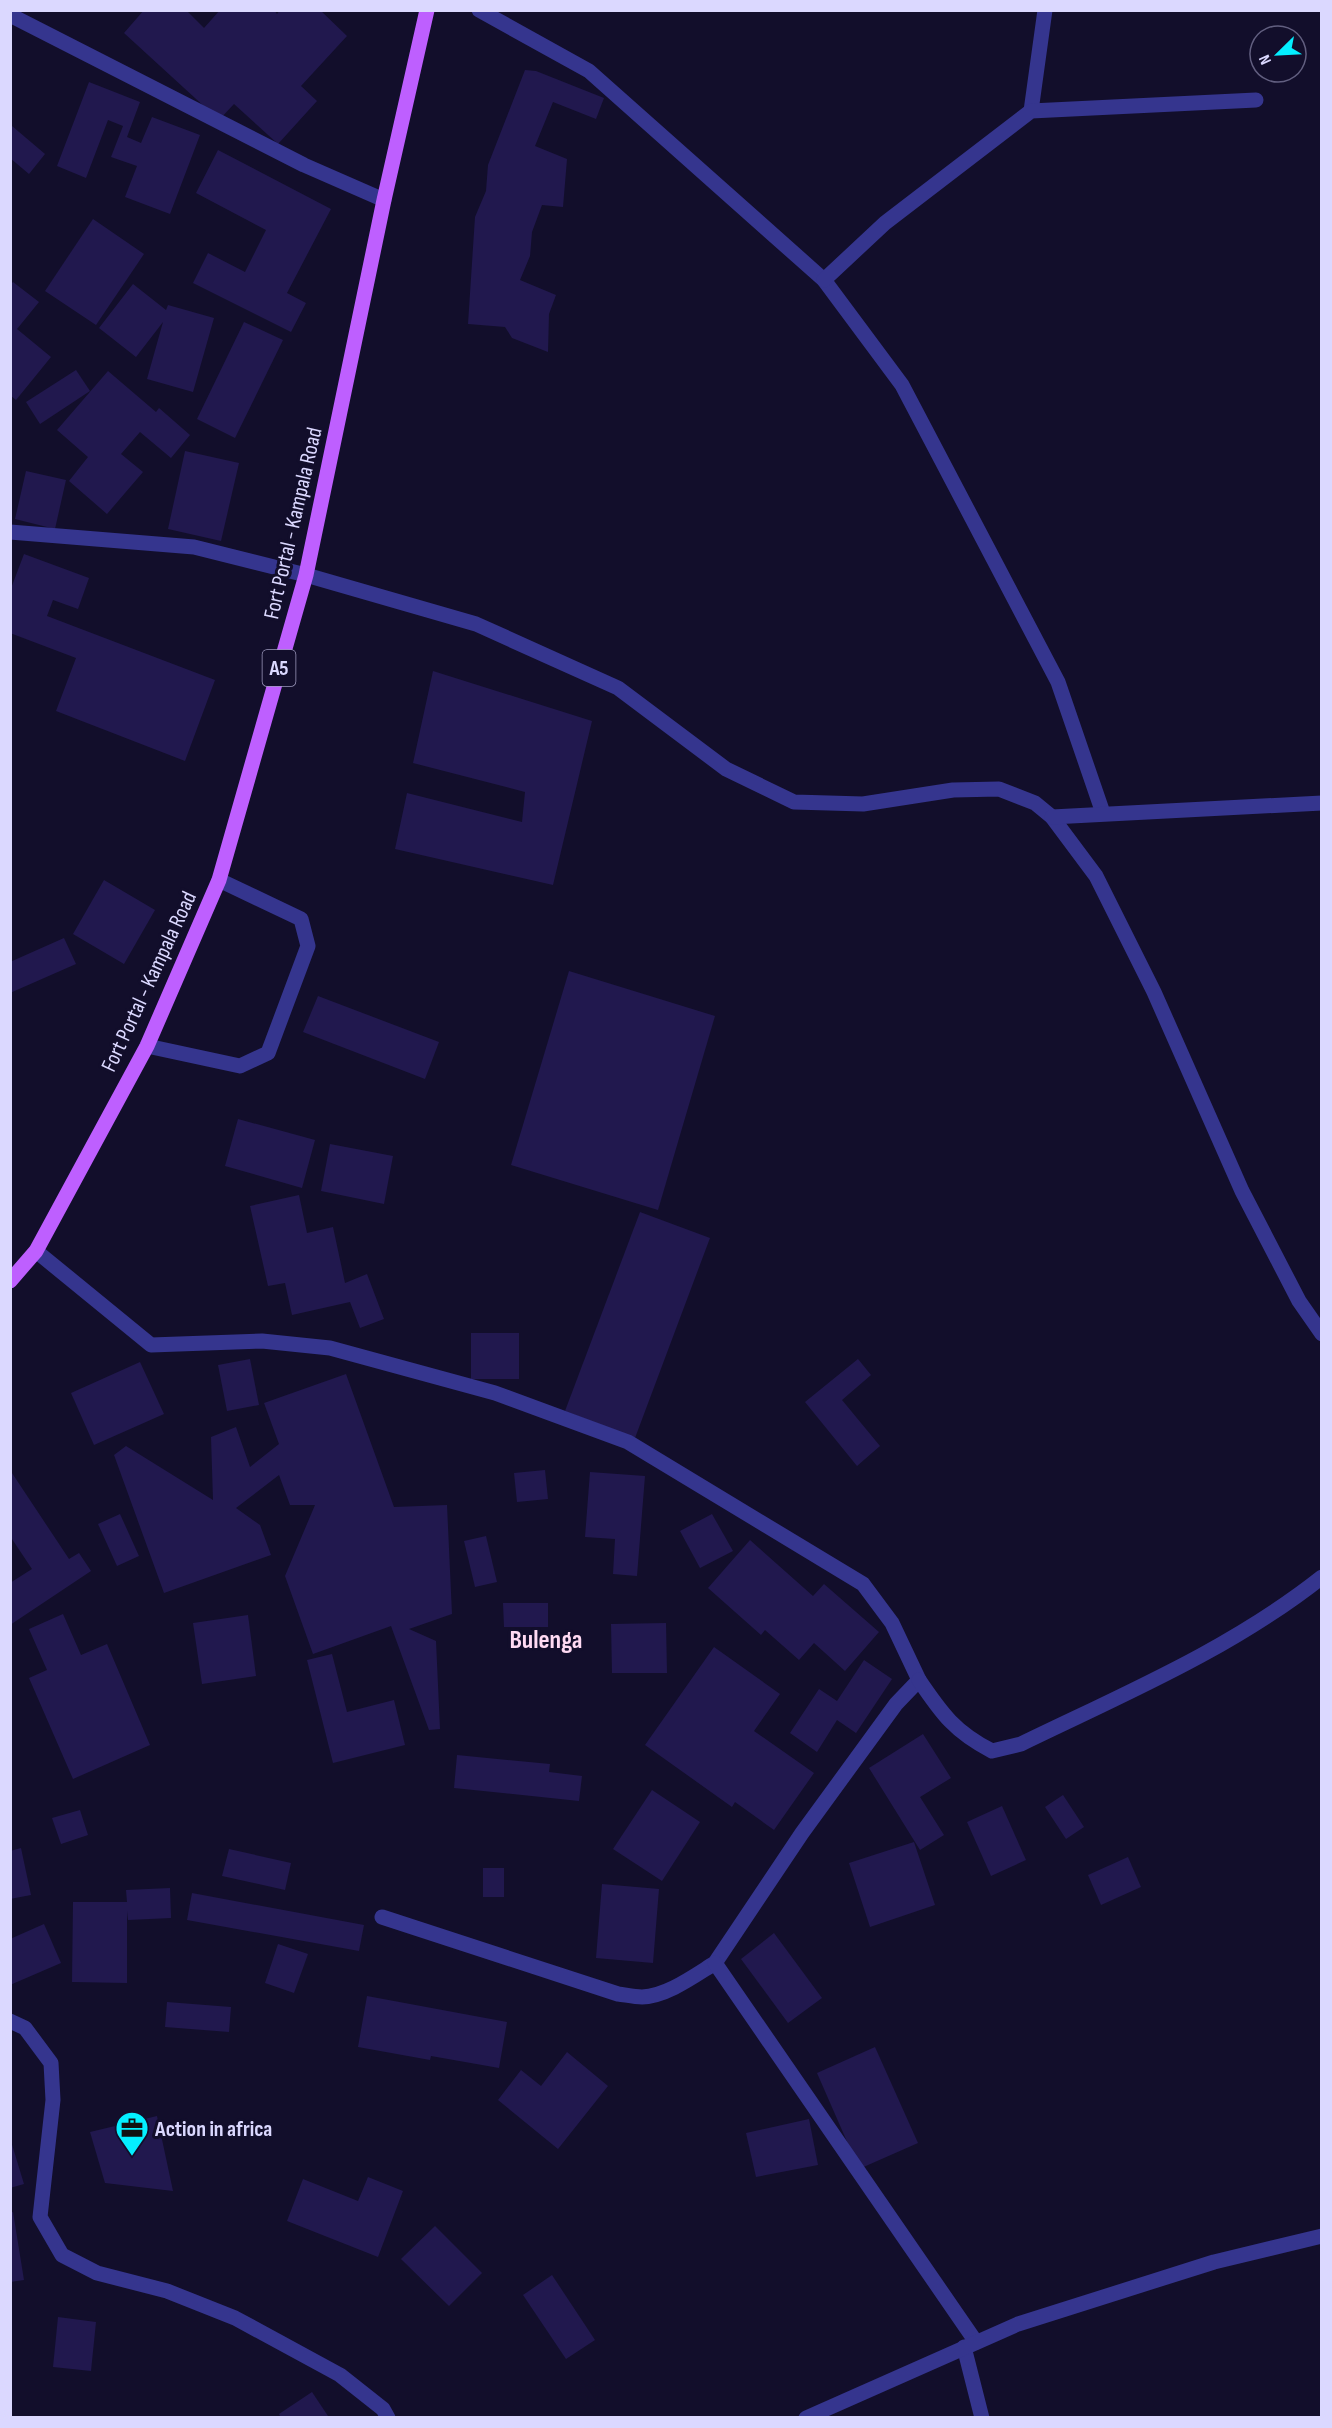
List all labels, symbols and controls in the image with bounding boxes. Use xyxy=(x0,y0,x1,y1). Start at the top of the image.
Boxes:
north arrow xyxy=(1248,24,1308,84)
text: N xyxy=(1255,52,1276,67)
street label: Fort Portal - Kampala Road xyxy=(258,425,329,622)
road number: A5 xyxy=(262,650,296,686)
street label: Fort Portal - Kampala Road xyxy=(96,887,203,1076)
district label: Bulenga xyxy=(510,1625,583,1656)
office icon: Action in africa xyxy=(114,2110,150,2157)
place label: Action in africa xyxy=(154,2116,272,2143)

